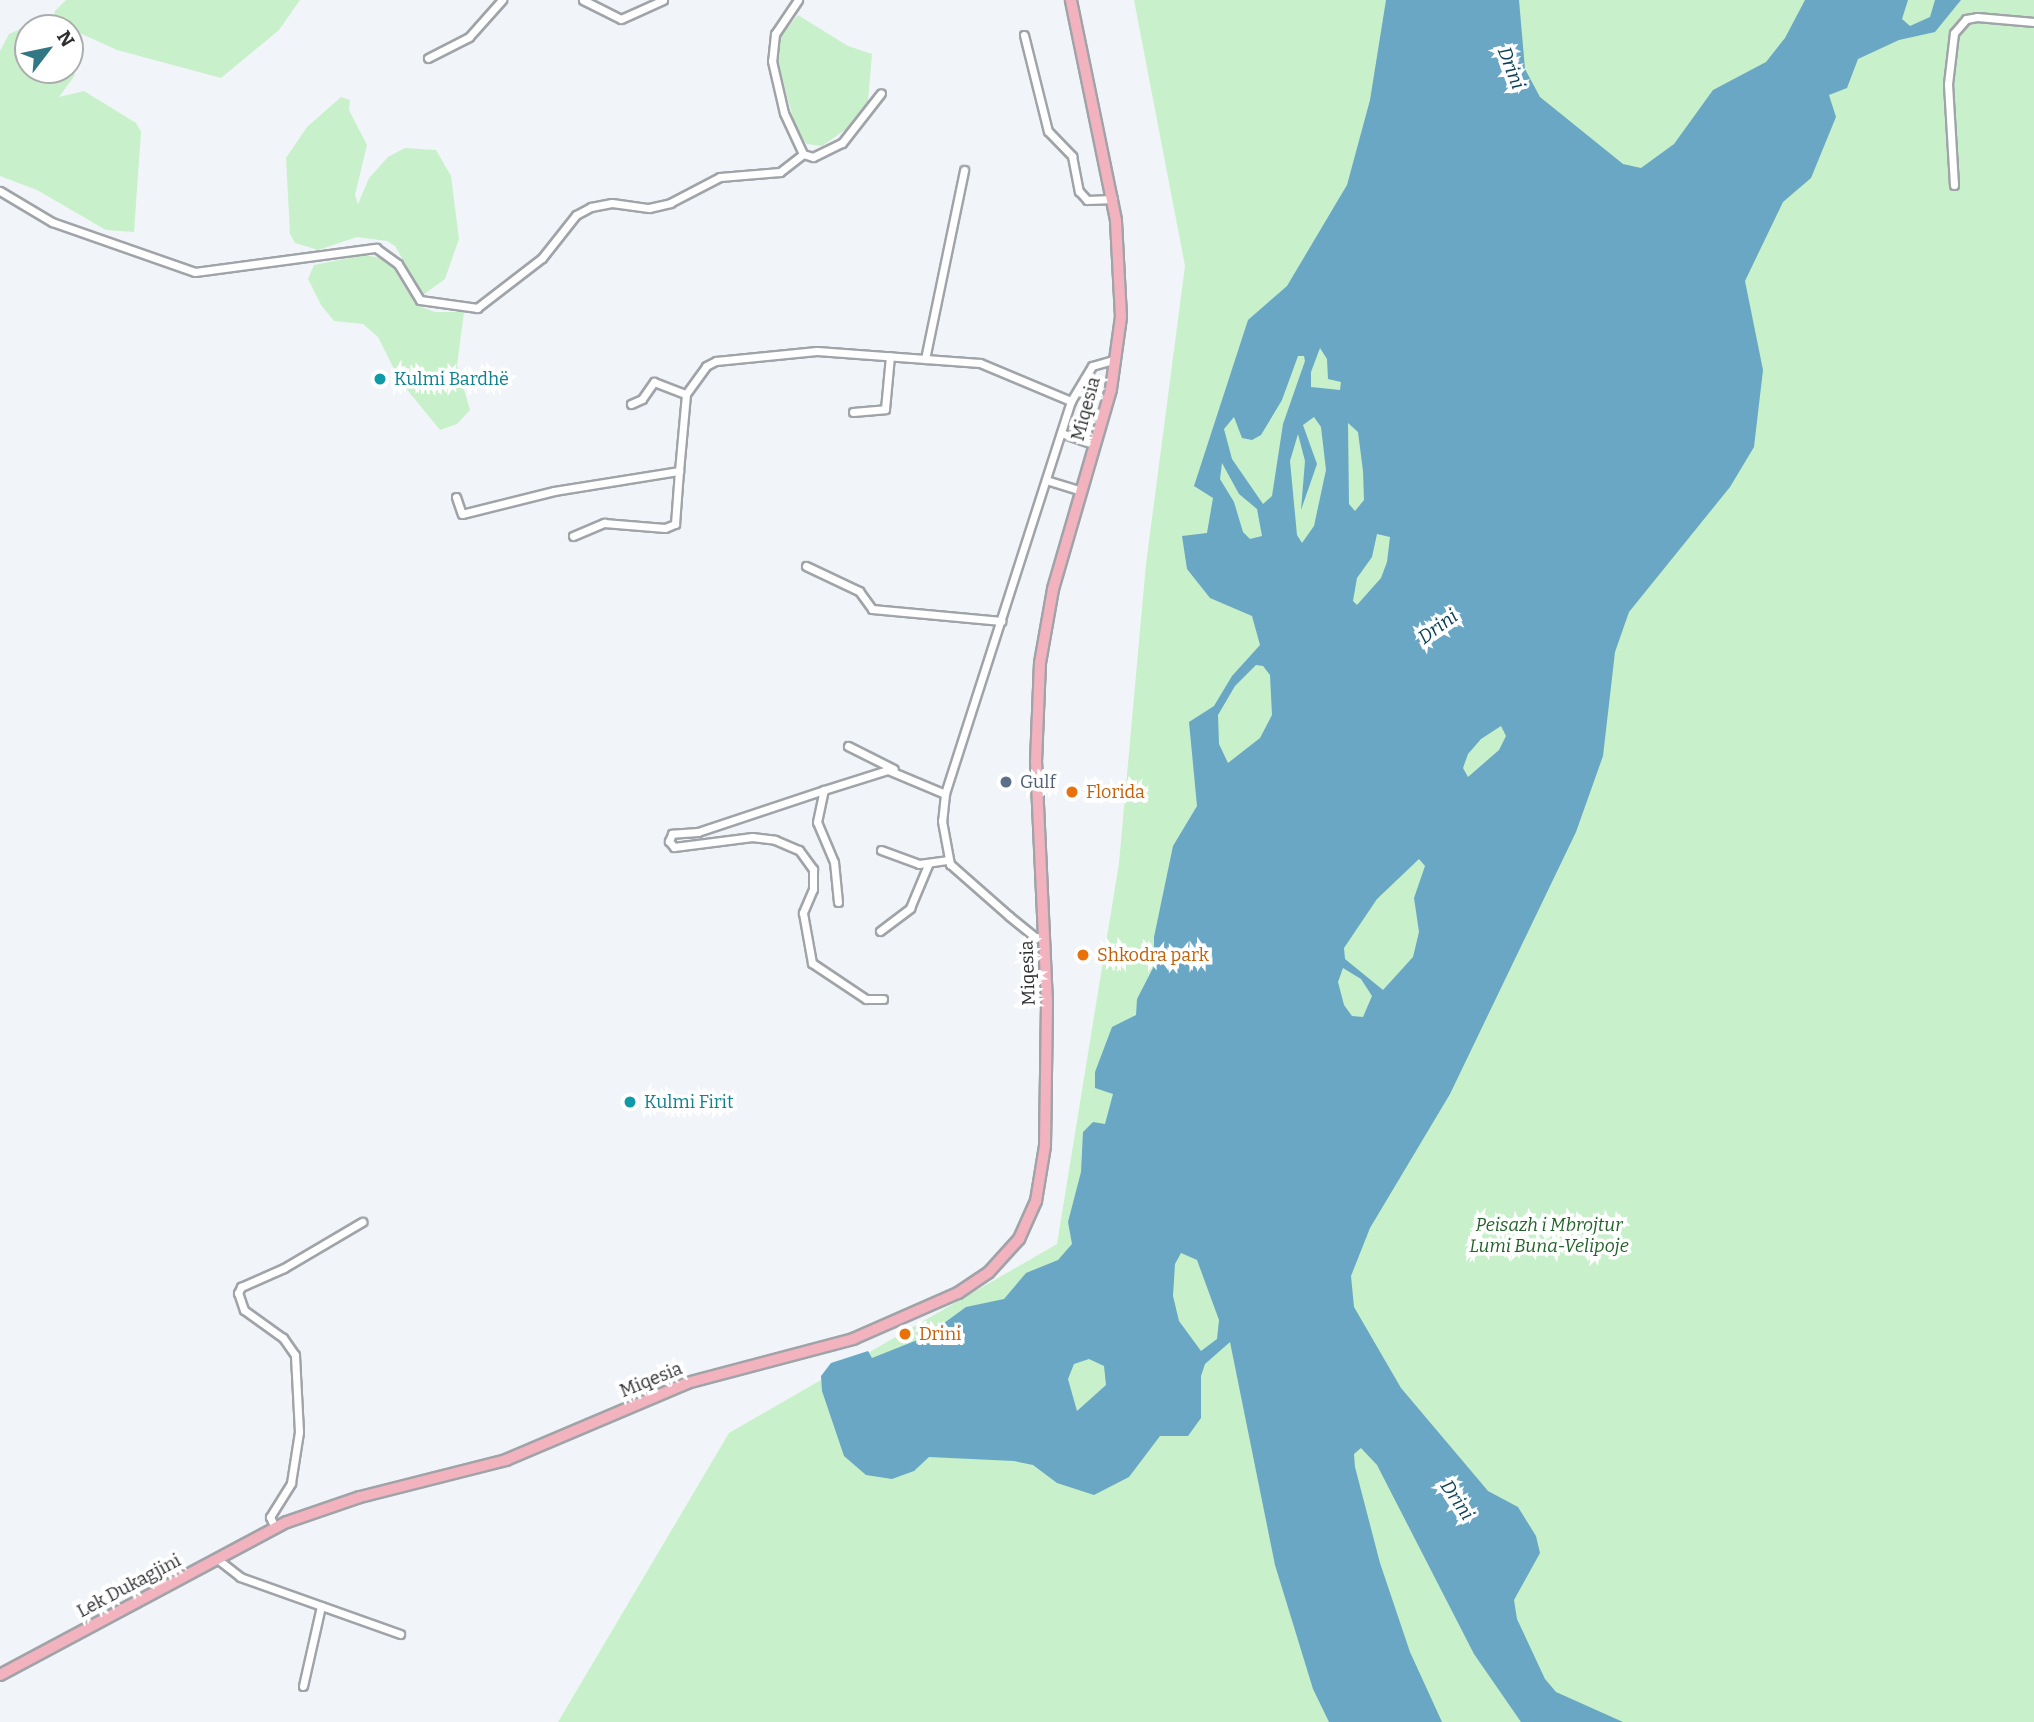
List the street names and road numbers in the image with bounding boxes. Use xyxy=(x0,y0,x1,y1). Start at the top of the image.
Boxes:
street label: Miqesia xyxy=(1067,375,1105,443)
street label: Miqesia xyxy=(1016,940,1040,1006)
street label: Miqesia xyxy=(617,1358,685,1402)
street label: Lek Dukagjini xyxy=(73,1550,185,1622)

